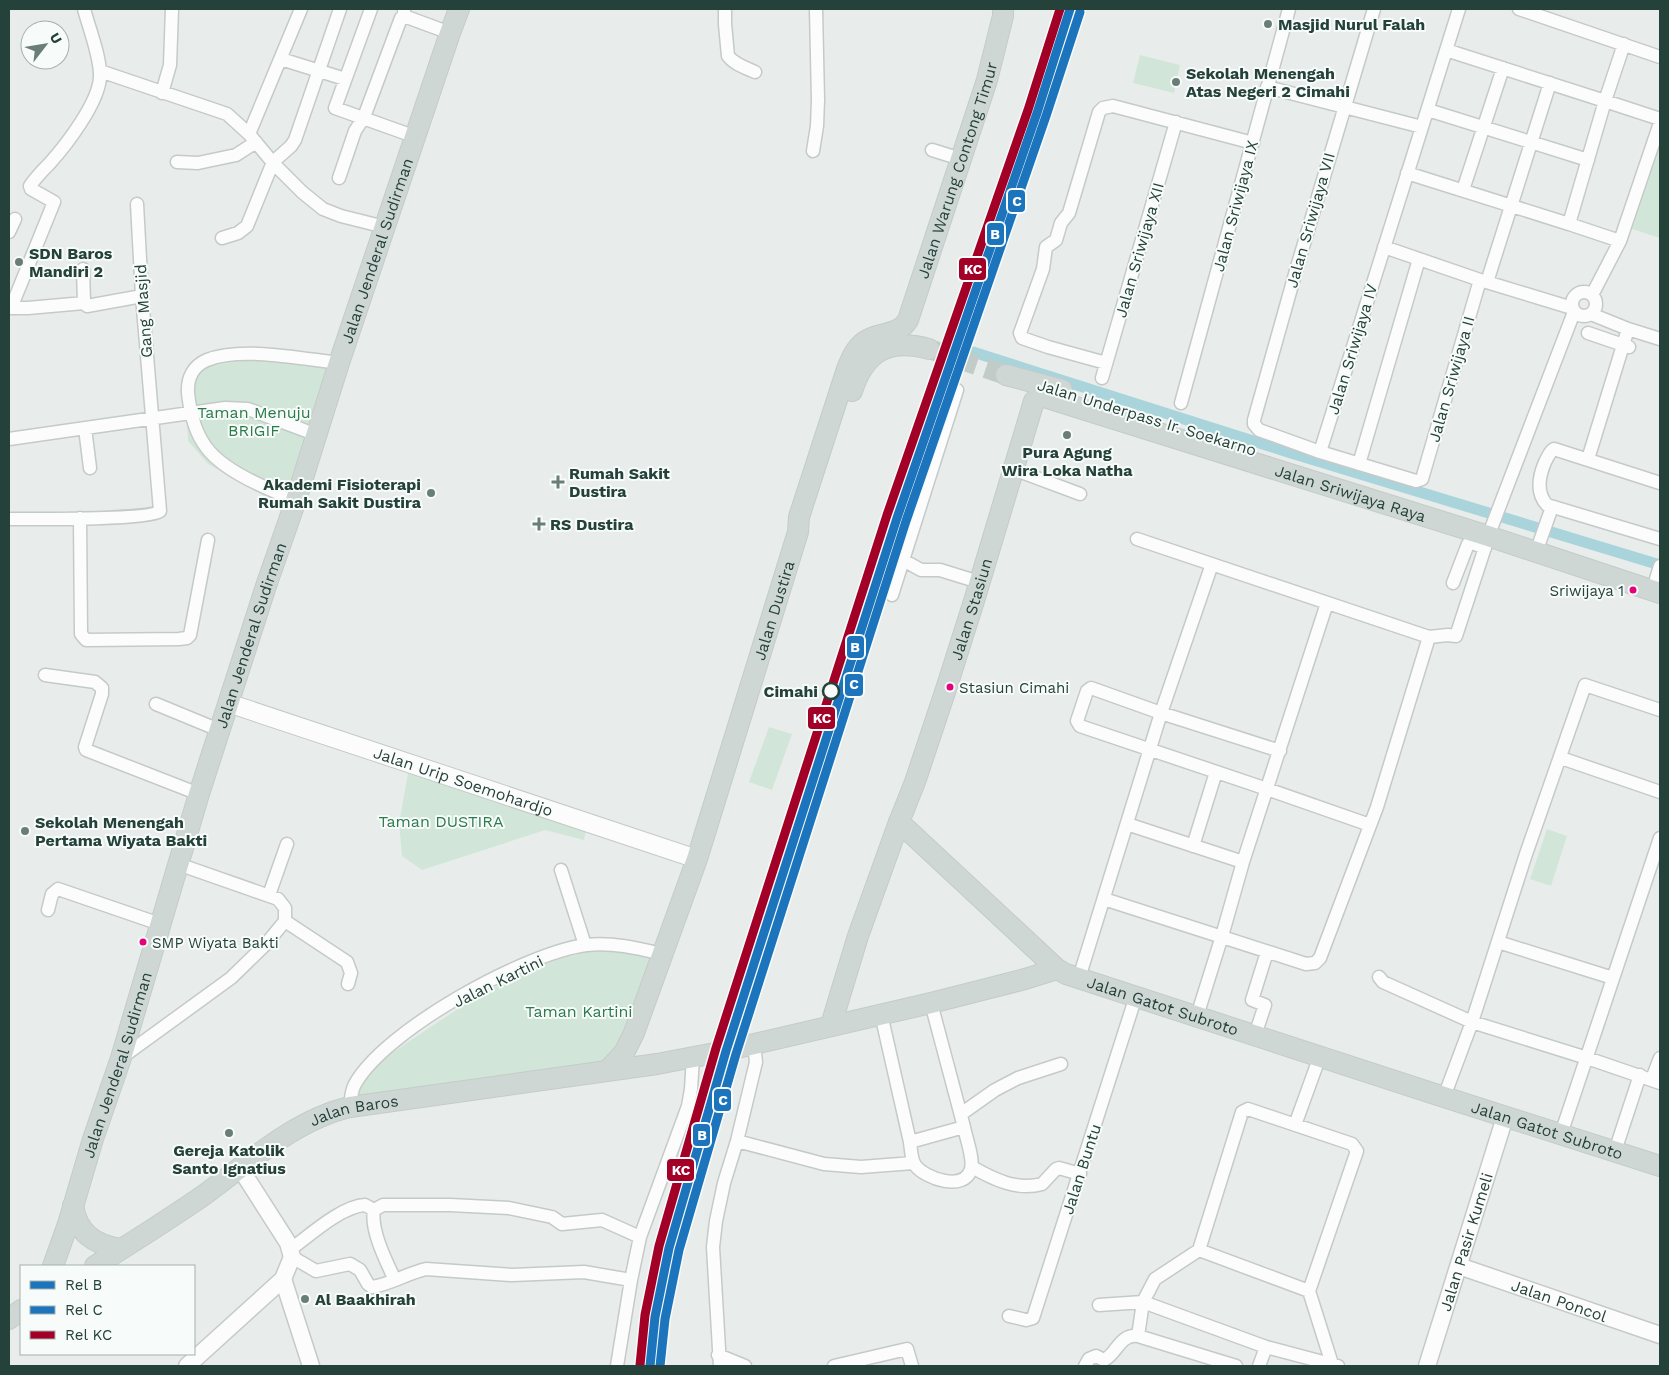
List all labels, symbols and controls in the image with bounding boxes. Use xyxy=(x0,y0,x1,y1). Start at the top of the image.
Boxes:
place label: Masjid Nurul Falah xyxy=(1278,15,1425,34)
marker: Masjid Nurul Falah xyxy=(1262,18,1274,30)
north arrow xyxy=(20,20,70,70)
text: U xyxy=(47,30,66,47)
street label: Jalan Warung Contong Timur xyxy=(913,60,1001,281)
place label: Sekolah Menengah Atas Negeri 2 Cimahi xyxy=(1186,64,1350,101)
marker: Sekolah Menengah Atas Negeri 2 Cimahi xyxy=(1170,76,1182,88)
street label: Jalan Sriwijaya IX xyxy=(1209,138,1262,274)
street label: Jalan Sriwijaya VII xyxy=(1282,150,1339,290)
street label: Jalan Jenderal Sudirman xyxy=(337,156,417,346)
street label: Jalan Sriwijaya XII xyxy=(1111,180,1168,320)
line badge: C xyxy=(1007,189,1026,213)
text: C xyxy=(1012,193,1022,209)
line badge: B xyxy=(986,222,1005,246)
text: B xyxy=(990,226,1000,242)
place label: SDN Baros Mandiri 2 xyxy=(29,244,113,281)
marker: SDN Baros Mandiri 2 xyxy=(13,256,25,268)
line badge: KC xyxy=(958,257,987,281)
text: KC xyxy=(964,261,983,277)
street label: Gang Masjid xyxy=(131,263,156,359)
street label: Jalan Sriwijaya IV xyxy=(1324,281,1381,417)
street label: Jalan Sriwijaya II xyxy=(1424,314,1479,444)
street label: Jalan Underpass Ir. Soekarno xyxy=(1035,375,1259,460)
park label: Taman Menuju BRIGIF xyxy=(197,403,311,440)
marker: Pura Agung Wira Loka Natha xyxy=(1061,429,1073,441)
place label: Pura Agung Wira Loka Natha xyxy=(1002,443,1133,480)
street label: Jalan Sriwijaya Raya xyxy=(1272,461,1428,526)
place label: Rumah Sakit Dustira xyxy=(569,464,670,501)
place label: Akademi Fisioterapi Rumah Sakit Dustira xyxy=(258,475,422,512)
marker: Rumah Sakit Dustira xyxy=(551,475,565,489)
marker: Akademi Fisioterapi Rumah Sakit Dustira xyxy=(425,487,437,499)
place label: RS Dustira xyxy=(550,515,634,534)
marker: RS Dustira xyxy=(532,517,546,531)
street label: Jalan Jenderal Sudirman xyxy=(212,540,290,731)
street label: Jalan Stasiun xyxy=(947,556,996,663)
street label: Jalan Dustira xyxy=(750,558,799,663)
place label: Sriwijaya 1 xyxy=(1549,582,1624,600)
marker: Sriwijaya 1 xyxy=(1628,585,1638,595)
line badge: B xyxy=(846,635,865,659)
text: B xyxy=(850,639,860,655)
line badge: C xyxy=(844,673,864,697)
text: C xyxy=(849,676,859,692)
place label: Stasiun Cimahi xyxy=(959,679,1069,697)
place label: Cimahi xyxy=(764,682,818,701)
marker: Cimahi xyxy=(822,682,840,700)
marker: Stasiun Cimahi xyxy=(945,682,955,692)
line badge: KC xyxy=(807,706,836,730)
text: KC xyxy=(813,710,832,726)
street label: Jalan Urip Soemohardjo xyxy=(371,743,555,820)
park label: Taman DUSTIRA xyxy=(378,812,504,831)
place label: Sekolah Menengah Pertama Wiyata Bakti xyxy=(35,813,207,850)
marker: Sekolah Menengah Pertama Wiyata Bakti xyxy=(19,825,31,837)
place label: SMP Wiyata Bakti xyxy=(152,934,279,952)
marker: SMP Wiyata Bakti xyxy=(138,937,148,947)
street label: Jalan Kartini xyxy=(450,952,546,1011)
street label: Jalan Jenderal Sudirman xyxy=(79,970,156,1160)
street label: Jalan Gatot Subroto xyxy=(1085,973,1241,1039)
park label: Taman Kartini xyxy=(525,1002,633,1021)
line badge: C xyxy=(713,1088,732,1112)
street label: Jalan Baros xyxy=(306,1091,400,1130)
text: C xyxy=(718,1092,728,1108)
street label: Jalan Gatot Subroto xyxy=(1469,1097,1625,1164)
street label: Jalan Buntu xyxy=(1058,1122,1105,1217)
line badge: B xyxy=(692,1123,711,1147)
marker: Gereja Katolik Santo Ignatius xyxy=(223,1127,235,1139)
text: B xyxy=(697,1127,707,1143)
place label: Gereja Katolik Santo Ignatius xyxy=(172,1141,286,1178)
line badge: KC xyxy=(666,1158,695,1182)
text: KC xyxy=(672,1162,691,1178)
street label: Jalan Pasir Kumeli xyxy=(1436,1171,1497,1314)
legend xyxy=(20,1265,195,1355)
text: Rel B xyxy=(65,1276,102,1294)
street label: Jalan Poncol xyxy=(1509,1276,1609,1326)
place label: Al Baakhirah xyxy=(315,1290,416,1309)
marker: Al Baakhirah xyxy=(299,1293,311,1305)
text: Rel C xyxy=(65,1301,103,1319)
text: Rel KC xyxy=(65,1326,112,1344)

